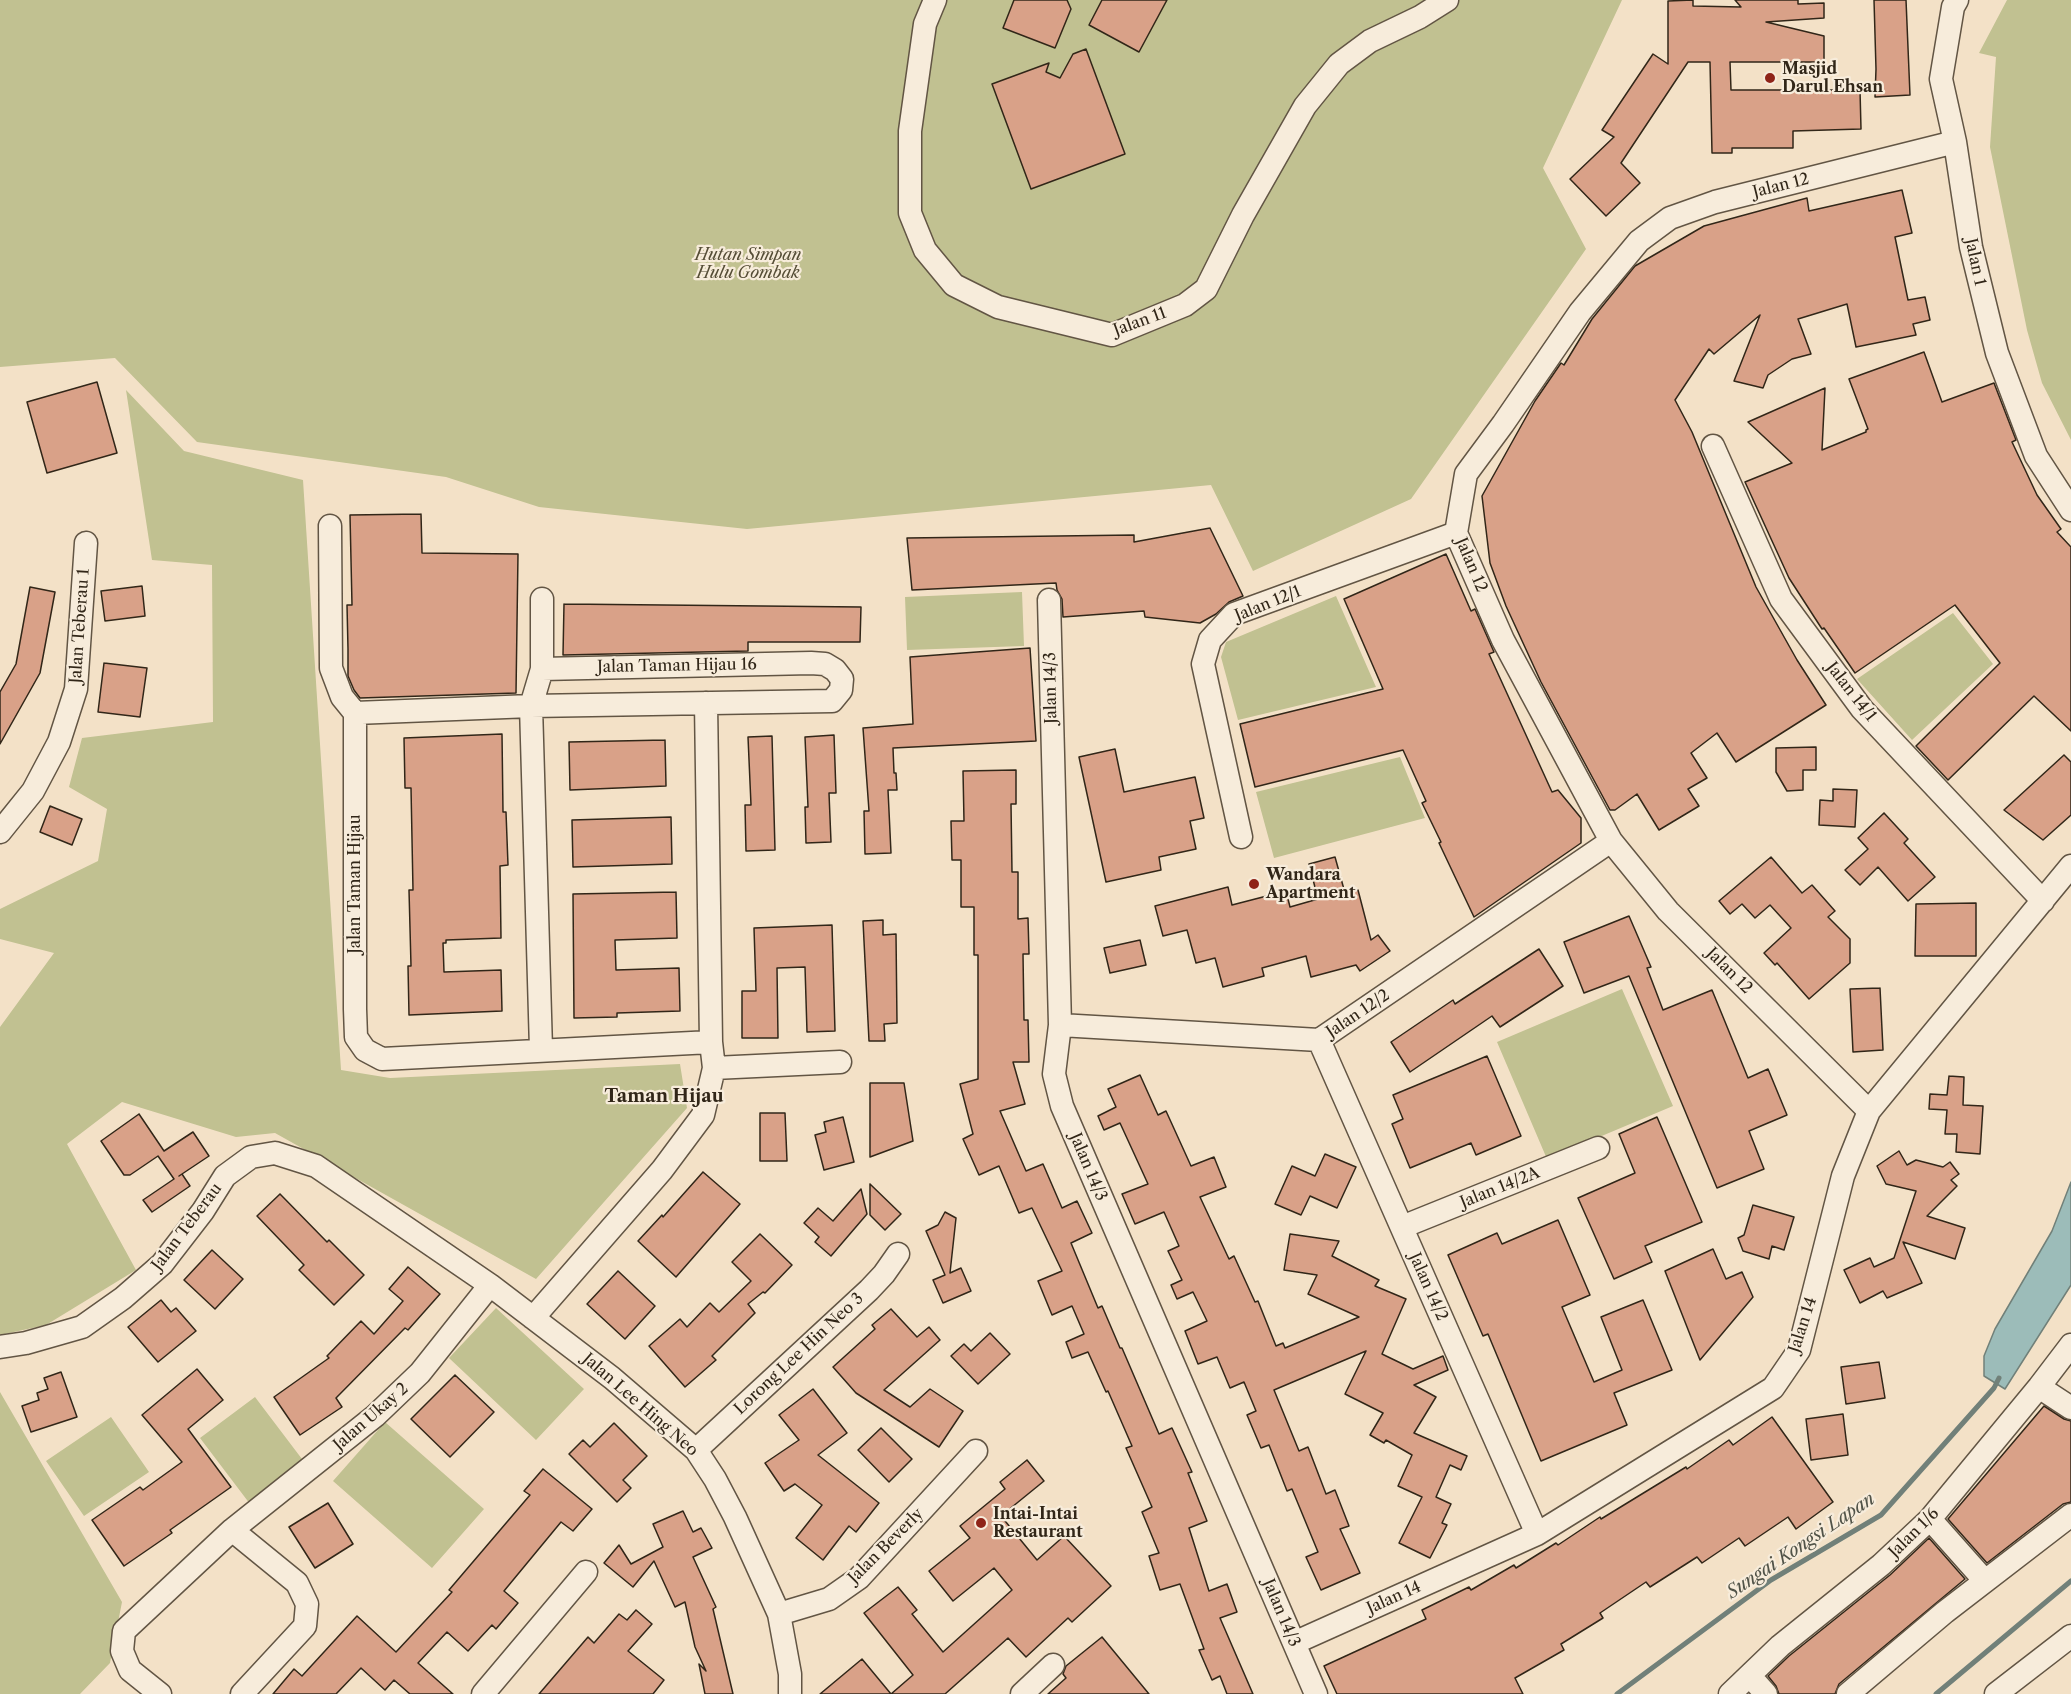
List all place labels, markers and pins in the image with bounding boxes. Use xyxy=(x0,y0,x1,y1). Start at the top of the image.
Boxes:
place label: Masjid Darul Ehsan xyxy=(1782,59,1883,97)
marker: Masjid Darul Ehsan xyxy=(1763,71,1777,85)
place label: Wandara Apartment xyxy=(1266,865,1355,903)
marker: Wandara Apartment xyxy=(1247,877,1261,891)
place label: Intai-Intai Restaurant xyxy=(993,1504,1083,1542)
marker: Intai-Intai Restaurant xyxy=(974,1516,988,1530)

